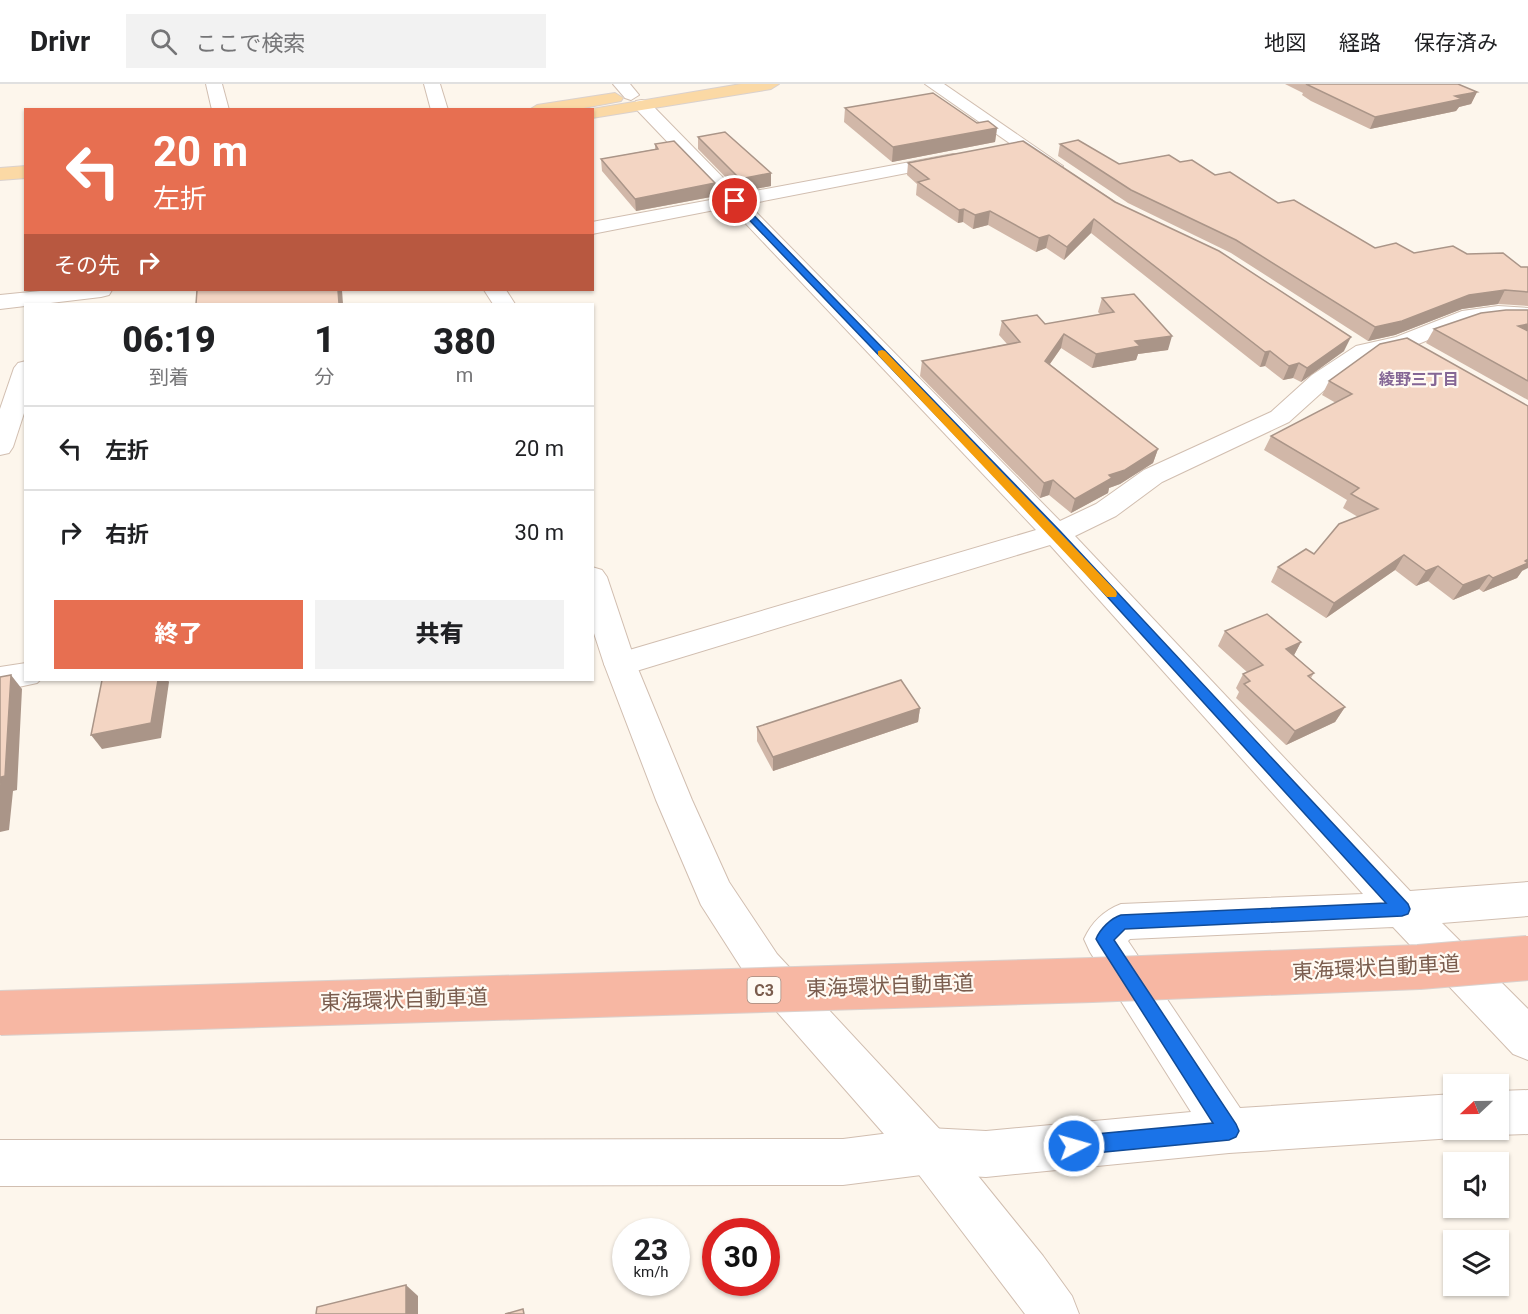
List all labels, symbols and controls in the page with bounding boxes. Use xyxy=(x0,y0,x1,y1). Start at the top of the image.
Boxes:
search box xyxy=(126,14,546,68)
text: Drivr xyxy=(30,25,90,58)
icon: search xyxy=(147,25,180,58)
text: ここで検索 xyxy=(195,31,305,56)
text: 地図 xyxy=(1264,31,1306,55)
text: 経路 xyxy=(1339,31,1381,55)
text: 保存済み xyxy=(1414,31,1498,55)
text: 20 m xyxy=(153,127,248,176)
icon: left xyxy=(54,132,132,210)
pin xyxy=(709,175,760,226)
text: 左折 xyxy=(153,183,207,215)
icon: arrive xyxy=(718,184,751,217)
icon: right xyxy=(132,246,165,279)
text: その先 xyxy=(54,253,120,278)
text: 06:19 xyxy=(122,319,216,361)
text: 1 xyxy=(314,319,335,361)
text: 380 xyxy=(433,321,496,363)
text: m xyxy=(456,363,473,387)
text: 到着 xyxy=(149,365,189,389)
text: 分 xyxy=(315,365,335,389)
district label: 綾野三丁目 xyxy=(1379,370,1459,389)
icon: left xyxy=(54,432,87,465)
text: 20 m xyxy=(515,436,564,461)
text: 左折 xyxy=(105,438,149,463)
icon: right xyxy=(54,516,87,549)
text: 30 m xyxy=(515,520,564,545)
text: 右折 xyxy=(105,522,149,547)
button: 終了 xyxy=(54,600,303,669)
button: 共有 xyxy=(315,600,564,669)
street label: 東海環状自動車道 xyxy=(1291,952,1461,984)
street label: 東海環状自動車道 xyxy=(806,971,974,1001)
road number: C3 xyxy=(748,977,780,1003)
street label: 東海環状自動車道 xyxy=(320,985,488,1015)
north arrow xyxy=(1443,1074,1509,1140)
map controls xyxy=(1443,1074,1509,1296)
position arrow xyxy=(1042,1114,1106,1178)
button: sound xyxy=(1443,1152,1509,1218)
speed limit sign: 30 xyxy=(702,1218,780,1296)
button: layers xyxy=(1443,1230,1509,1296)
text: 23 xyxy=(634,1232,668,1267)
text: km/h xyxy=(633,1263,669,1281)

